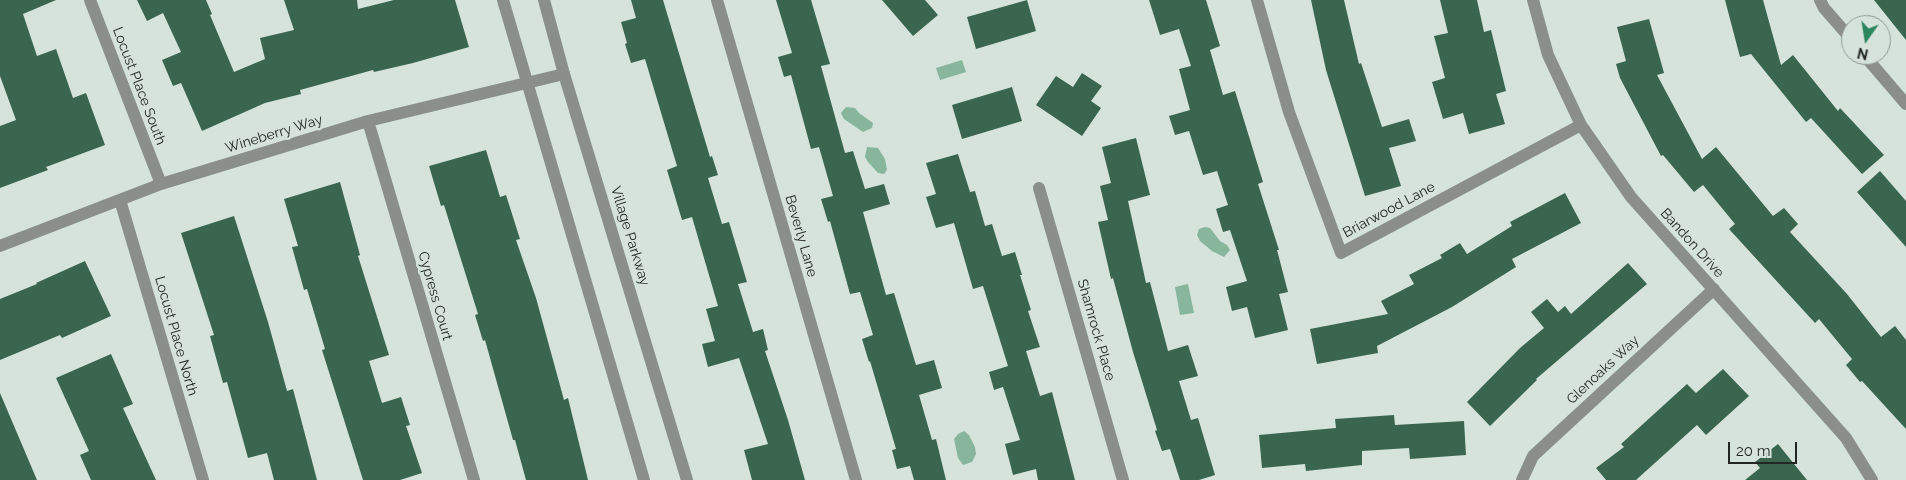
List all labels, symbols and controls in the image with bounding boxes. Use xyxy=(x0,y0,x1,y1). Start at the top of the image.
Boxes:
north arrow xyxy=(1841,15,1891,65)
street label: Locust Place South xyxy=(109,25,169,147)
text: N xyxy=(1856,45,1870,63)
street label: Wineberry Way xyxy=(223,111,325,157)
street label: Briarwood Lane xyxy=(1340,179,1438,241)
street label: Village Parkway xyxy=(607,184,653,288)
street label: Beverly Lane xyxy=(781,193,821,279)
street label: Bandon Drive xyxy=(1657,205,1727,281)
street label: Cypress Court xyxy=(414,250,456,342)
street label: Locust Place North xyxy=(151,274,201,398)
street label: Shamrock Place xyxy=(1073,277,1119,383)
street label: Glenoaks Way xyxy=(1563,332,1643,408)
scale bar xyxy=(1731,432,1800,464)
text: 20 m xyxy=(1736,442,1771,460)

